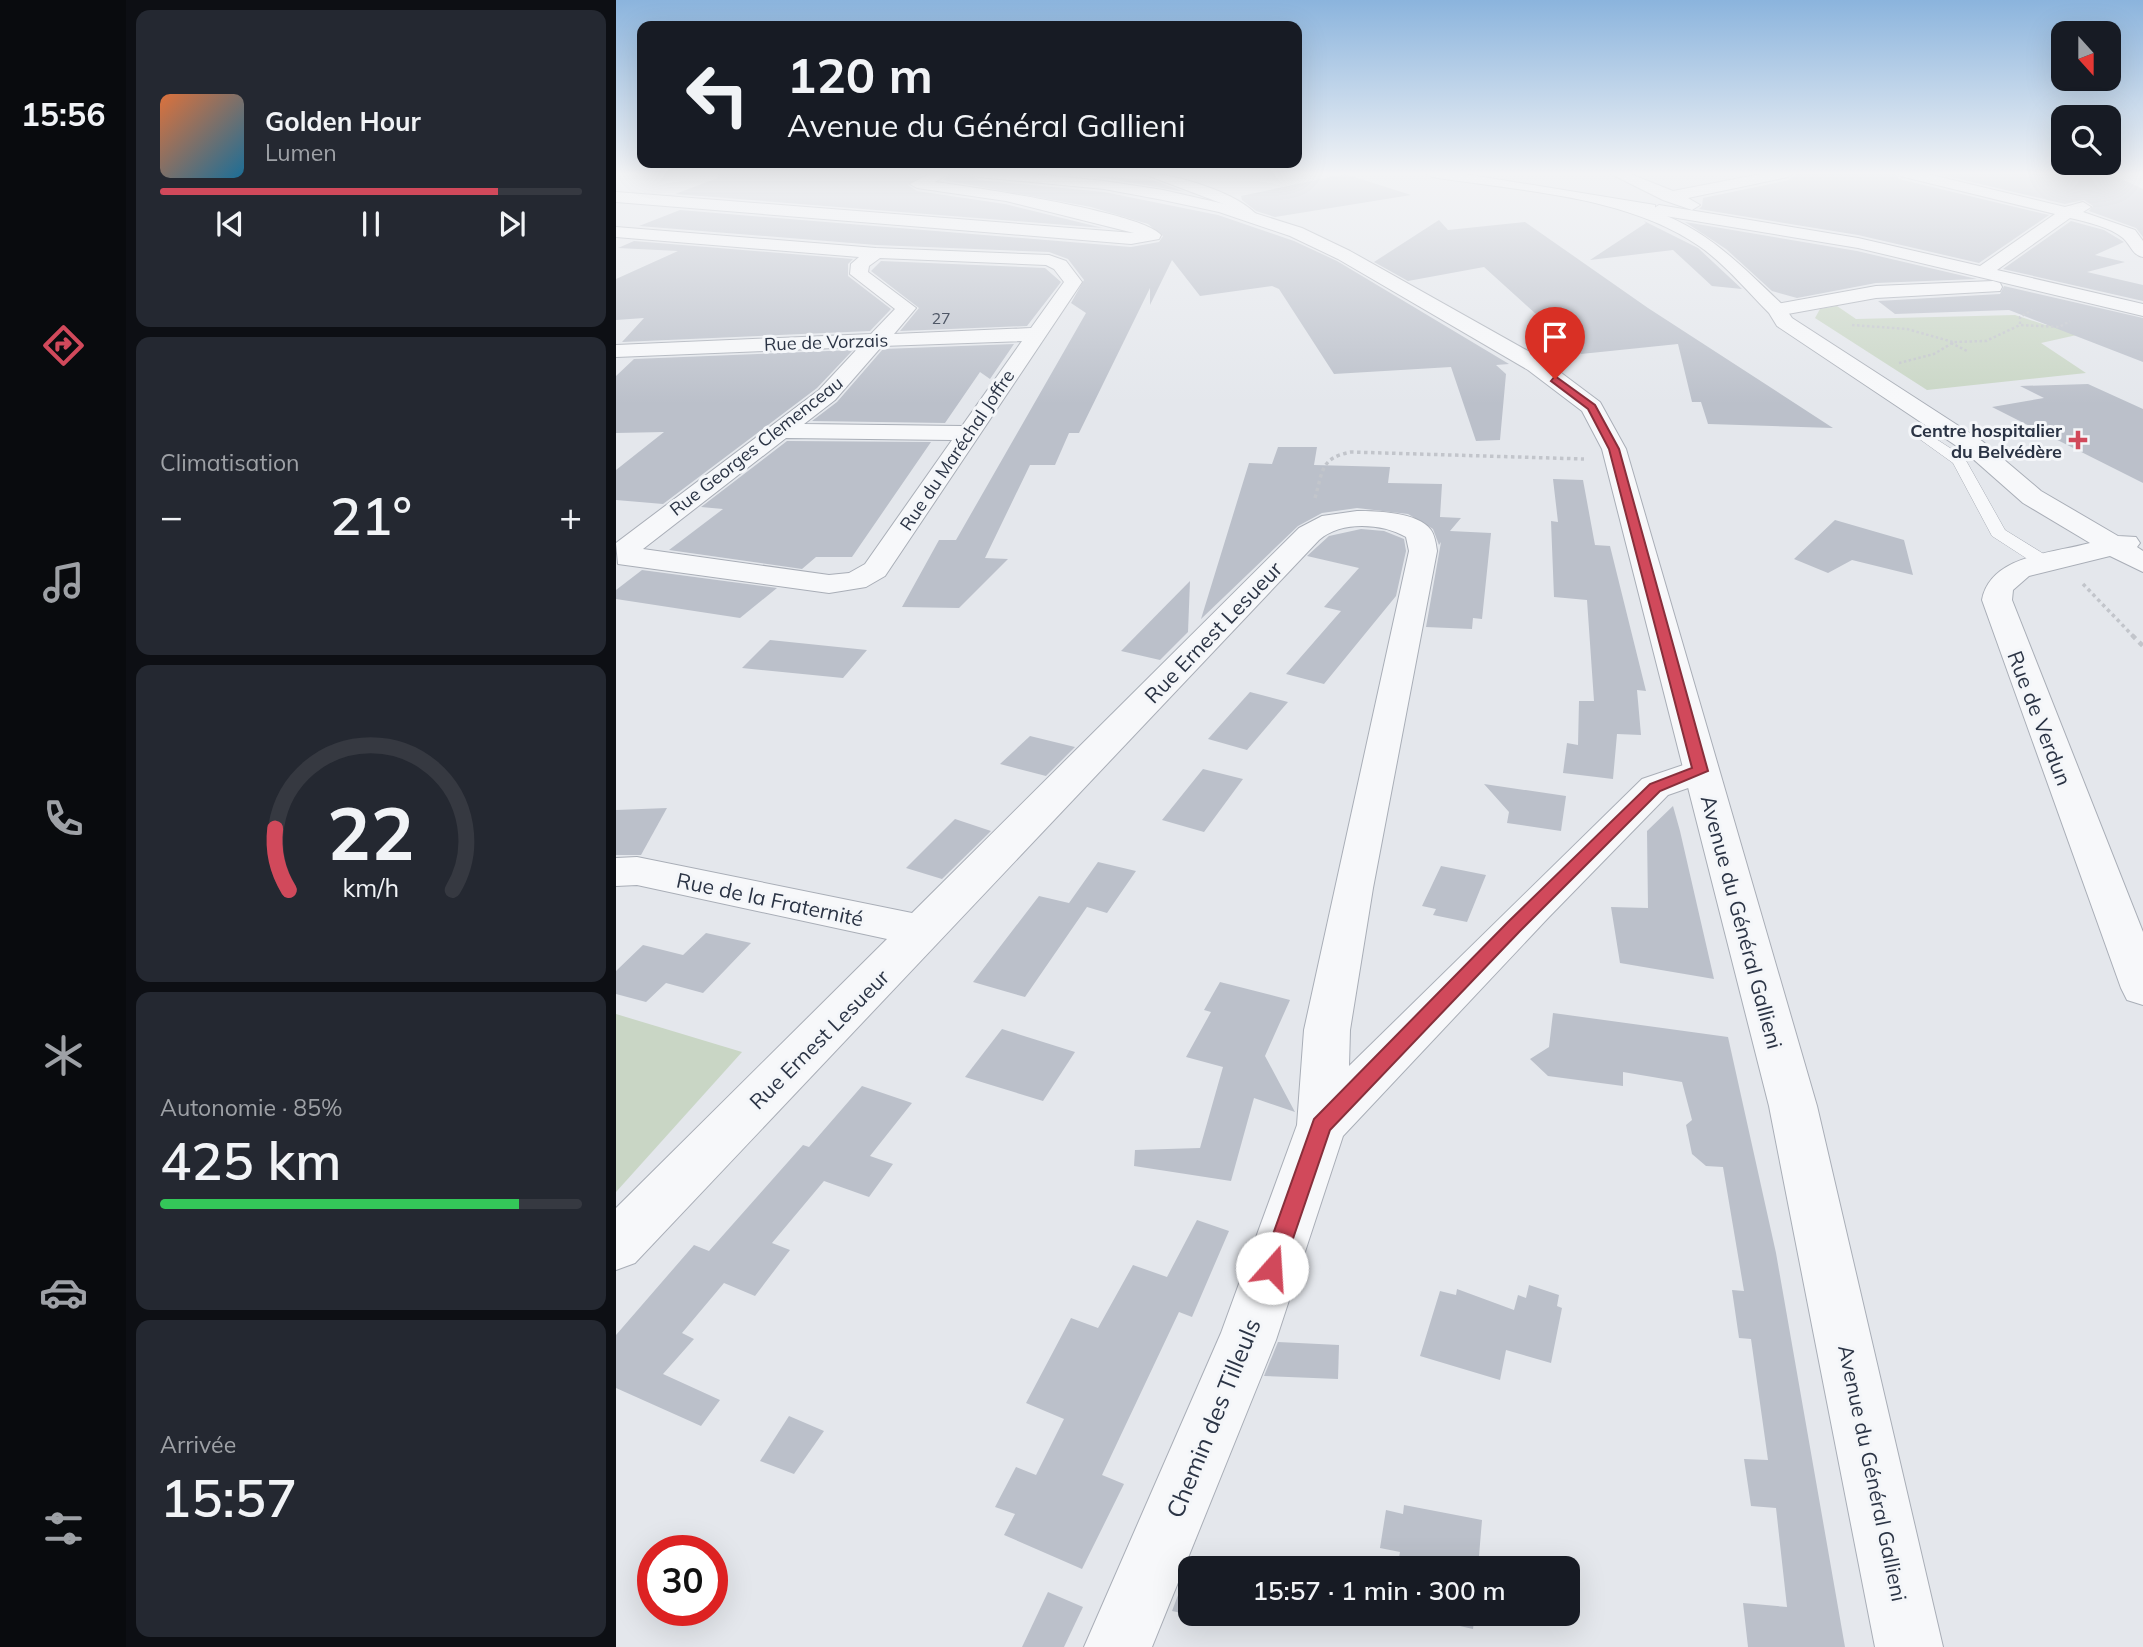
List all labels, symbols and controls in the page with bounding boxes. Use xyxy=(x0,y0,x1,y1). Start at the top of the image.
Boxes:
north arrow xyxy=(2051,21,2121,91)
map controls xyxy=(2051,21,2121,175)
text: 120 m xyxy=(787,44,933,105)
icon: left xyxy=(672,49,763,140)
text: 15:56 xyxy=(21,94,105,134)
text: Golden Hour xyxy=(265,105,421,138)
text: Avenue du Général Gallieni xyxy=(787,105,1186,145)
button: search xyxy=(2051,105,2121,175)
text: Lumen xyxy=(265,138,337,167)
icon: previous xyxy=(211,205,249,243)
icon: pause xyxy=(352,205,390,243)
icon: next xyxy=(493,205,531,243)
pin xyxy=(1525,307,1585,379)
house number: 27 xyxy=(931,308,951,328)
icon: arrive xyxy=(1536,318,1574,356)
icon: directions xyxy=(39,321,88,370)
street label: Rue de Vorzais xyxy=(764,328,889,356)
street label: Rue du Maréchal Joffre xyxy=(895,365,1019,535)
street label: Rue Georges Clemenceau xyxy=(665,371,847,521)
place label: Centre hospitalier du Belvédère xyxy=(1910,419,2063,463)
marker: Centre hospitalier du Belvédère xyxy=(2068,430,2088,450)
text: Climatisation xyxy=(160,448,300,477)
text: 21° xyxy=(330,483,412,548)
text: − xyxy=(160,492,183,540)
text: + xyxy=(559,492,582,540)
street label: Rue Ernest Lesueur xyxy=(1139,555,1288,708)
icon: music xyxy=(39,558,88,607)
street label: Rue de Verdun xyxy=(2002,647,2078,789)
text: 22 xyxy=(327,787,415,878)
street label: Avenue du Général Gallieni xyxy=(1696,792,1788,1052)
icon: phone xyxy=(39,794,88,843)
street label: Rue de la Fraternité xyxy=(674,867,866,931)
text: km/h xyxy=(343,871,399,902)
street label: Rue Ernest Lesueur xyxy=(744,963,895,1114)
icon: climate xyxy=(39,1031,88,1080)
text: Autonomie · 85% xyxy=(160,1093,343,1122)
text: 425 km xyxy=(160,1128,341,1193)
position arrow xyxy=(1235,1231,1309,1305)
icon: car xyxy=(39,1268,88,1317)
street label: Chemin des Tilleuls xyxy=(1159,1314,1267,1522)
street label: Avenue du Général Gallieni xyxy=(1833,1342,1913,1604)
text: Arrivée xyxy=(160,1430,236,1459)
text: 15:57 xyxy=(160,1465,297,1530)
icon: filters xyxy=(39,1504,88,1553)
speed limit sign: 30 xyxy=(637,1535,728,1626)
text: 15:57 · 1 min · 300 m xyxy=(1252,1574,1506,1607)

